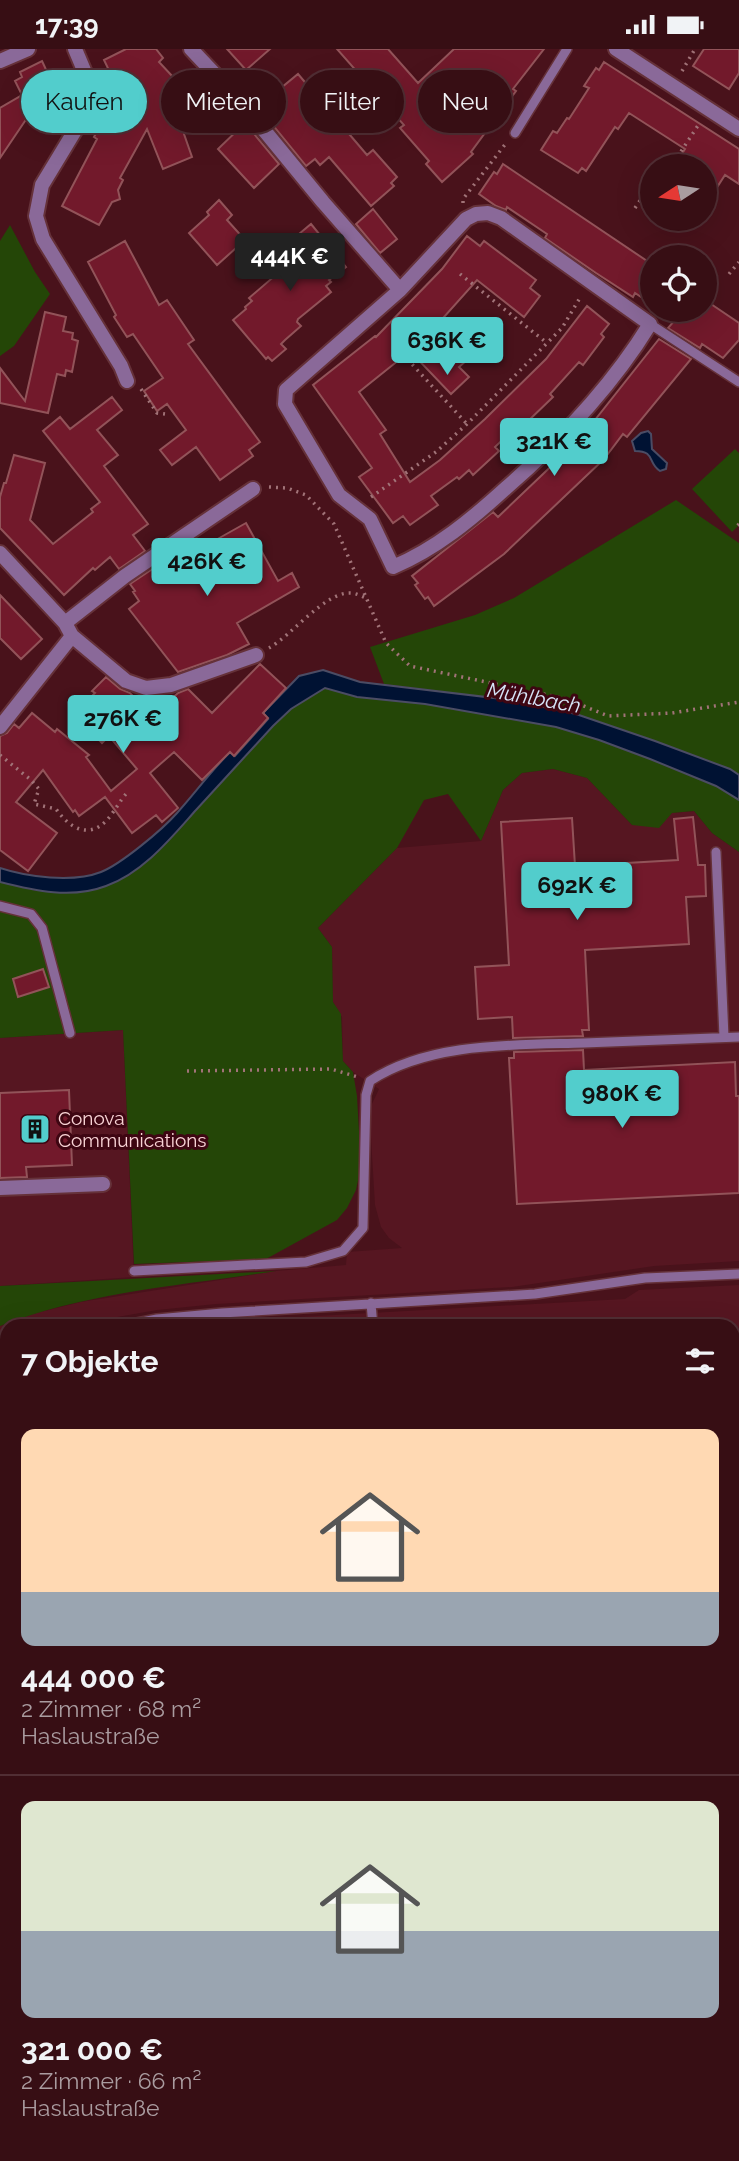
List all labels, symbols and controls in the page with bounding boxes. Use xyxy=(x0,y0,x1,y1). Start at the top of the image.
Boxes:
text: 17:39 xyxy=(35,10,99,40)
chip: Kaufen xyxy=(21,70,147,133)
chip: Mieten xyxy=(161,70,286,133)
chip: Filter xyxy=(300,70,404,133)
chip: Neu xyxy=(418,70,512,133)
north arrow xyxy=(640,154,718,231)
map controls xyxy=(640,154,717,322)
pin: 444K € xyxy=(233,233,347,293)
text: 444K € xyxy=(251,242,329,269)
button: locate xyxy=(640,245,717,322)
pin: 636K € xyxy=(390,317,504,377)
text: 636K € xyxy=(407,326,487,353)
pin: 321K € xyxy=(497,419,611,478)
text: 321K € xyxy=(516,427,592,454)
pin: 426K € xyxy=(150,539,264,598)
text: 426K € xyxy=(167,547,247,574)
water label: Mühlbach xyxy=(485,677,583,718)
pin: 276K € xyxy=(66,695,180,755)
text: 276K € xyxy=(84,704,162,731)
pin: 692K € xyxy=(520,863,634,922)
text: 692K € xyxy=(537,871,617,898)
pin: 980K € xyxy=(565,1070,679,1130)
text: 980K € xyxy=(582,1079,662,1106)
place label: Conova Communications xyxy=(58,1107,207,1151)
building icon: Conova Communications xyxy=(18,1112,52,1146)
icon: filters xyxy=(681,1342,719,1380)
text: 7 Objekte xyxy=(21,1344,159,1379)
icon: home xyxy=(307,1474,433,1600)
text: 444 000 € xyxy=(21,1660,166,1695)
text: 2 Zimmer · 68 m² xyxy=(21,1695,201,1722)
text: Haslaustraße xyxy=(21,1722,160,1749)
icon: home xyxy=(307,1846,433,1972)
text: 321 000 € xyxy=(21,2032,163,2067)
text: 2 Zimmer · 66 m² xyxy=(21,2067,201,2094)
text: Haslaustraße xyxy=(21,2094,160,2121)

